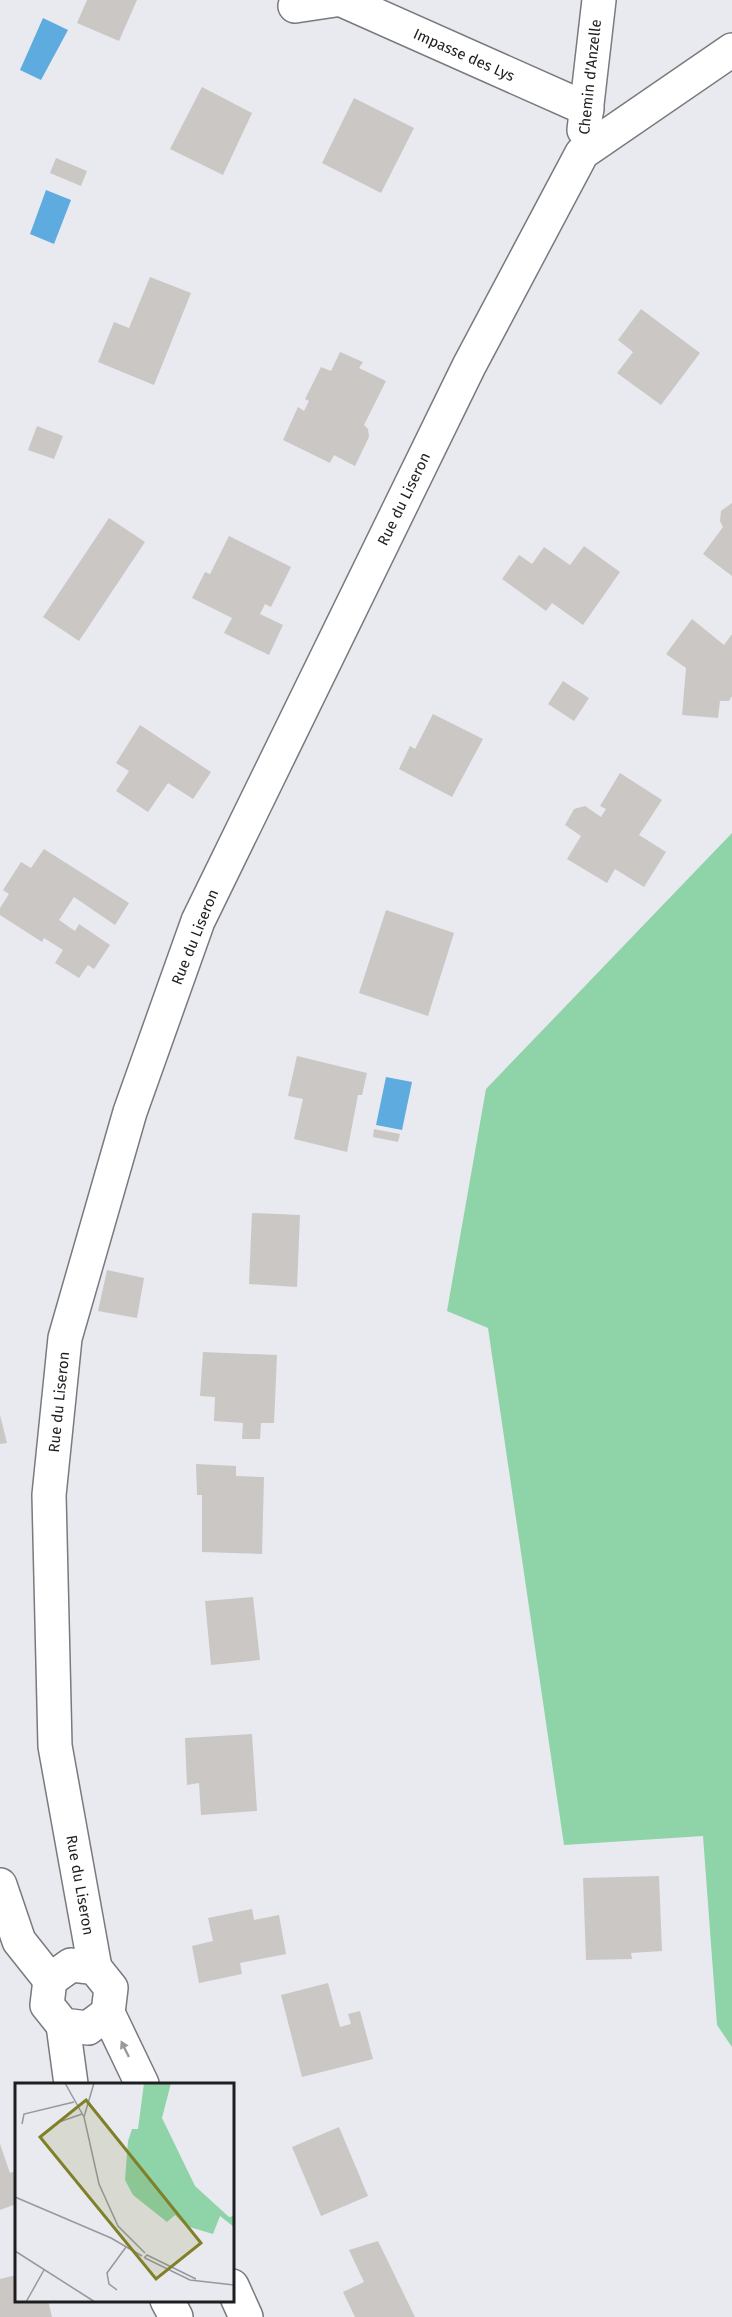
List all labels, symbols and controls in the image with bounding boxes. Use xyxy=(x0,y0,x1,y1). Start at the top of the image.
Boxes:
street label: Chemin d'Anzelle xyxy=(575,18,605,136)
street label: Impasse des Lys xyxy=(411,25,517,85)
street label: Rue du Liseron xyxy=(374,449,434,549)
street label: Rue du Liseron xyxy=(168,887,222,987)
street label: Rue du Liseron xyxy=(45,1351,73,1453)
street label: Rue du Liseron xyxy=(62,1834,98,1936)
one-way arrow xyxy=(120,2040,129,2057)
inset map xyxy=(15,2083,234,2302)

